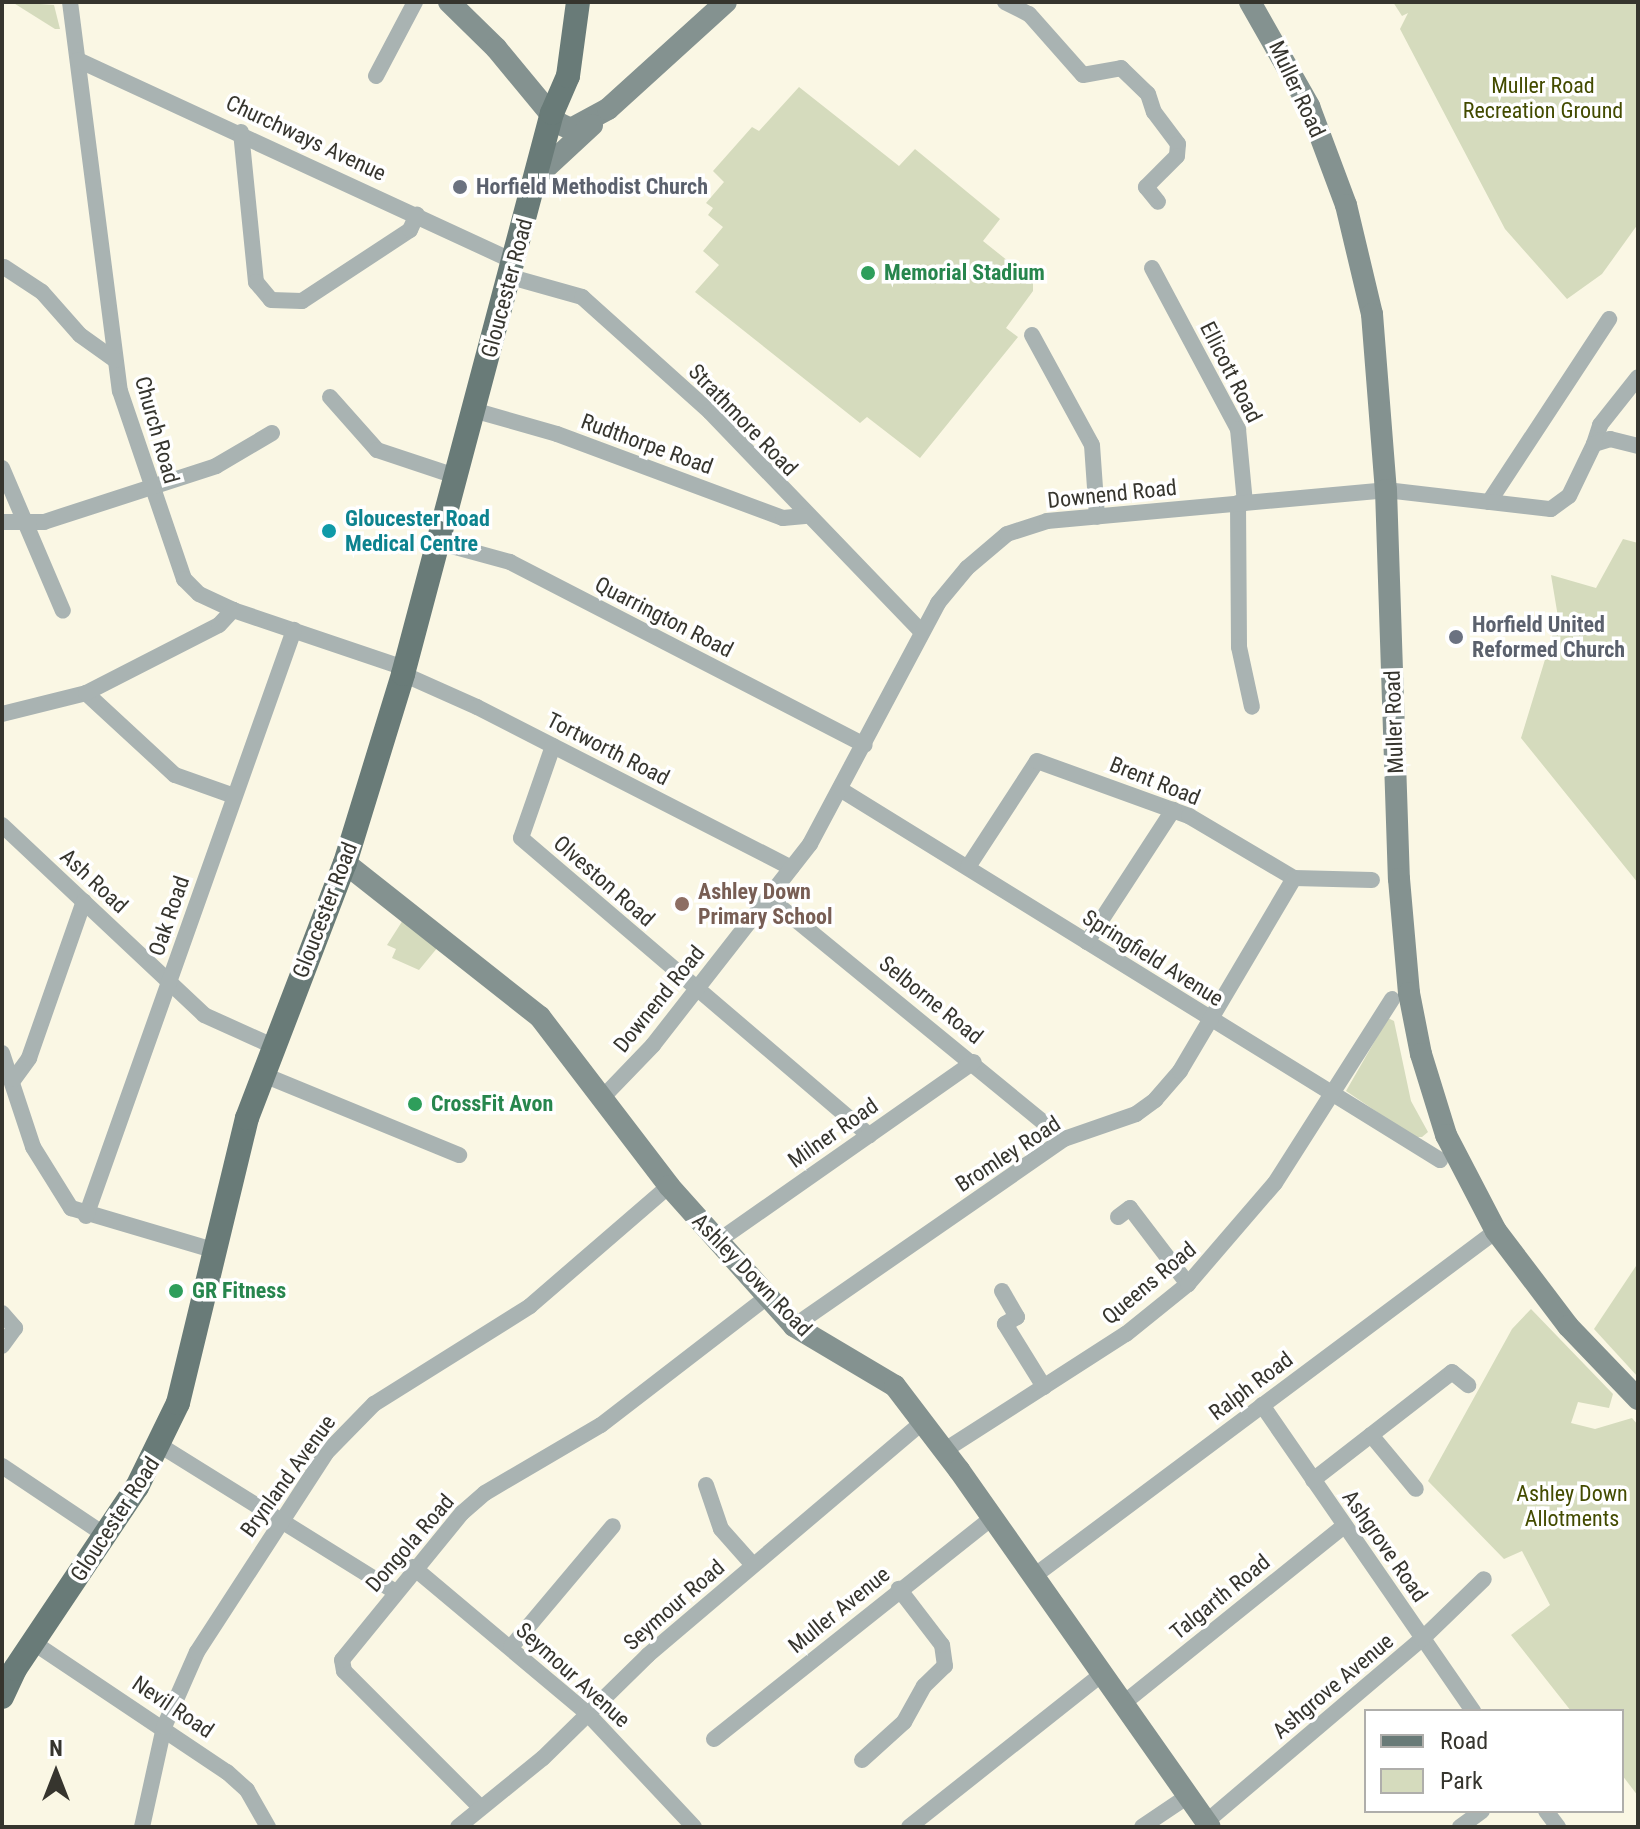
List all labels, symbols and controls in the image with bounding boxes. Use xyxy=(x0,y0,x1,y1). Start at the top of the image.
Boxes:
street label: Muller Road xyxy=(1263,36,1331,142)
park label: Muller Road Recreation Ground xyxy=(1463,72,1623,124)
street label: Churchways Avenue xyxy=(222,89,390,187)
place label: Horfield Methodist Church xyxy=(476,174,708,200)
marker: Horfield Methodist Church xyxy=(451,178,469,196)
street label: Gloucester Road xyxy=(476,216,538,360)
place label: Memorial Stadium xyxy=(884,260,1045,286)
marker: Memorial Stadium xyxy=(859,264,877,282)
street label: Ellicott Road xyxy=(1194,317,1268,427)
street label: Strathmore Road xyxy=(683,358,803,482)
street label: Church Road xyxy=(129,373,185,487)
street label: Rudthorpe Road xyxy=(577,408,717,480)
street label: Downend Road xyxy=(1046,474,1178,514)
place label: Gloucester Road Medical Centre xyxy=(345,505,490,556)
marker: Gloucester Road Medical Centre xyxy=(320,522,338,540)
street label: Quarrington Road xyxy=(590,571,738,663)
place label: Horfield United Reformed Church xyxy=(1472,611,1625,662)
marker: Horfield United Reformed Church xyxy=(1447,628,1465,646)
street label: Muller Road xyxy=(1379,670,1409,774)
street label: Tortworth Road xyxy=(542,707,674,791)
street label: Brent Road xyxy=(1106,751,1204,811)
street label: Olveston Road xyxy=(548,830,660,932)
street label: Gloucester Road xyxy=(287,839,363,981)
street label: Ash Road xyxy=(55,843,133,919)
street label: Oak Road xyxy=(143,873,195,959)
place label: Ashley Down Primary School xyxy=(698,878,833,930)
marker: Ashley Down Primary School xyxy=(673,895,691,913)
street label: Springfield Avenue xyxy=(1078,904,1228,1012)
street label: Downend Road xyxy=(608,940,710,1058)
street label: Selborne Road xyxy=(874,950,988,1050)
place label: CrossFit Avon xyxy=(431,1091,553,1117)
street label: Milner Road xyxy=(783,1092,883,1174)
marker: CrossFit Avon xyxy=(406,1095,424,1113)
street label: Bromley Road xyxy=(951,1110,1065,1198)
street label: Ashley Down Road xyxy=(687,1208,817,1342)
street label: Queens Road xyxy=(1097,1236,1201,1330)
place label: GR Fitness xyxy=(192,1278,286,1304)
marker: GR Fitness xyxy=(167,1282,185,1300)
street label: Ralph Road xyxy=(1204,1346,1298,1426)
street label: Brynland Avenue xyxy=(235,1410,341,1542)
street label: Gloucester Road xyxy=(65,1452,165,1586)
park label: Ashley Down Allotments xyxy=(1516,1480,1628,1532)
street label: Ashgrove Road xyxy=(1337,1485,1433,1607)
street label: Dongola Road xyxy=(360,1489,460,1597)
street label: Talgarth Road xyxy=(1165,1549,1275,1645)
street label: Seymour Road xyxy=(618,1554,730,1656)
street label: Muller Avenue xyxy=(783,1561,895,1659)
street label: Seymour Avenue xyxy=(511,1617,635,1733)
street label: Ashgrove Avenue xyxy=(1267,1628,1399,1744)
street label: Nevil Road xyxy=(127,1670,219,1744)
legend xyxy=(1364,1709,1624,1813)
text: Road xyxy=(1440,1727,1488,1755)
north arrow xyxy=(16,1733,96,1813)
text: N xyxy=(49,1736,63,1761)
text: Park xyxy=(1440,1767,1483,1795)

